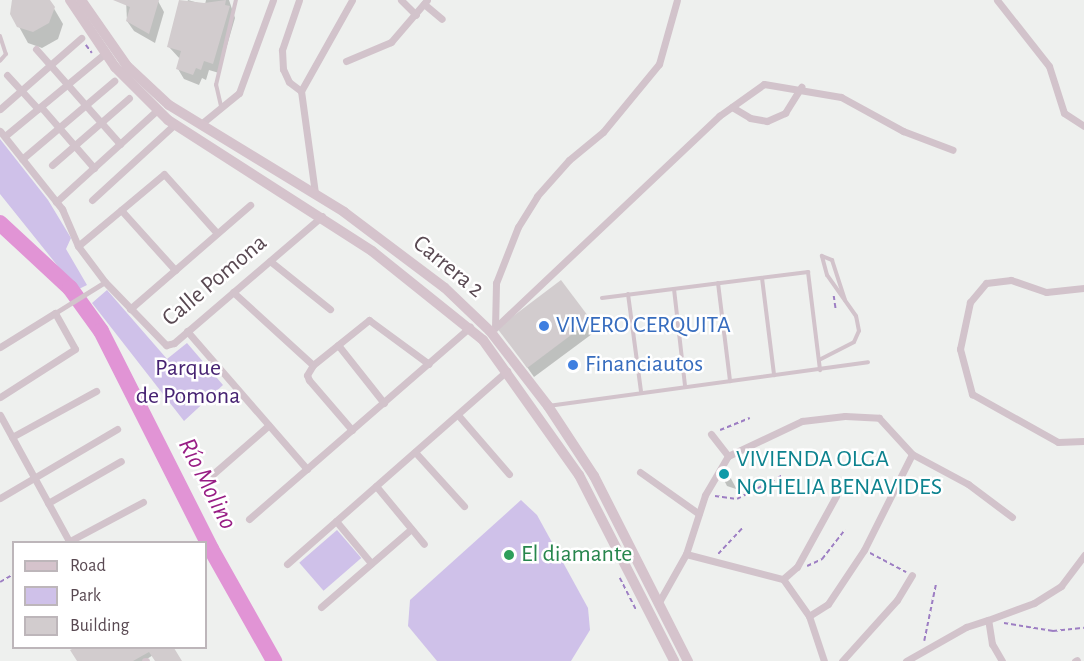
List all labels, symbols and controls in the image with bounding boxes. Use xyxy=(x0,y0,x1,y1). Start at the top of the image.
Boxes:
street label: Calle Pomona xyxy=(157,229,273,333)
street label: Carrera 2 xyxy=(407,230,489,304)
place label: VIVERO CERQUITA xyxy=(556,312,731,340)
marker: VIVERO CERQUITA xyxy=(537,319,551,333)
place label: Financiautos xyxy=(585,351,703,379)
park label: Parque de Pomona xyxy=(136,355,240,411)
marker: Financiautos xyxy=(566,358,580,372)
water label: Río Molino xyxy=(171,433,243,535)
place label: VIVIENDA OLGA NOHELIA BENAVIDES xyxy=(736,446,942,502)
marker: VIVIENDA OLGA NOHELIA BENAVIDES xyxy=(717,467,731,481)
legend xyxy=(12,541,207,649)
place label: El diamante xyxy=(521,541,632,569)
marker: El diamante xyxy=(502,548,516,562)
text: Road xyxy=(70,557,106,575)
text: Park xyxy=(70,587,101,605)
text: Building xyxy=(70,617,129,635)

